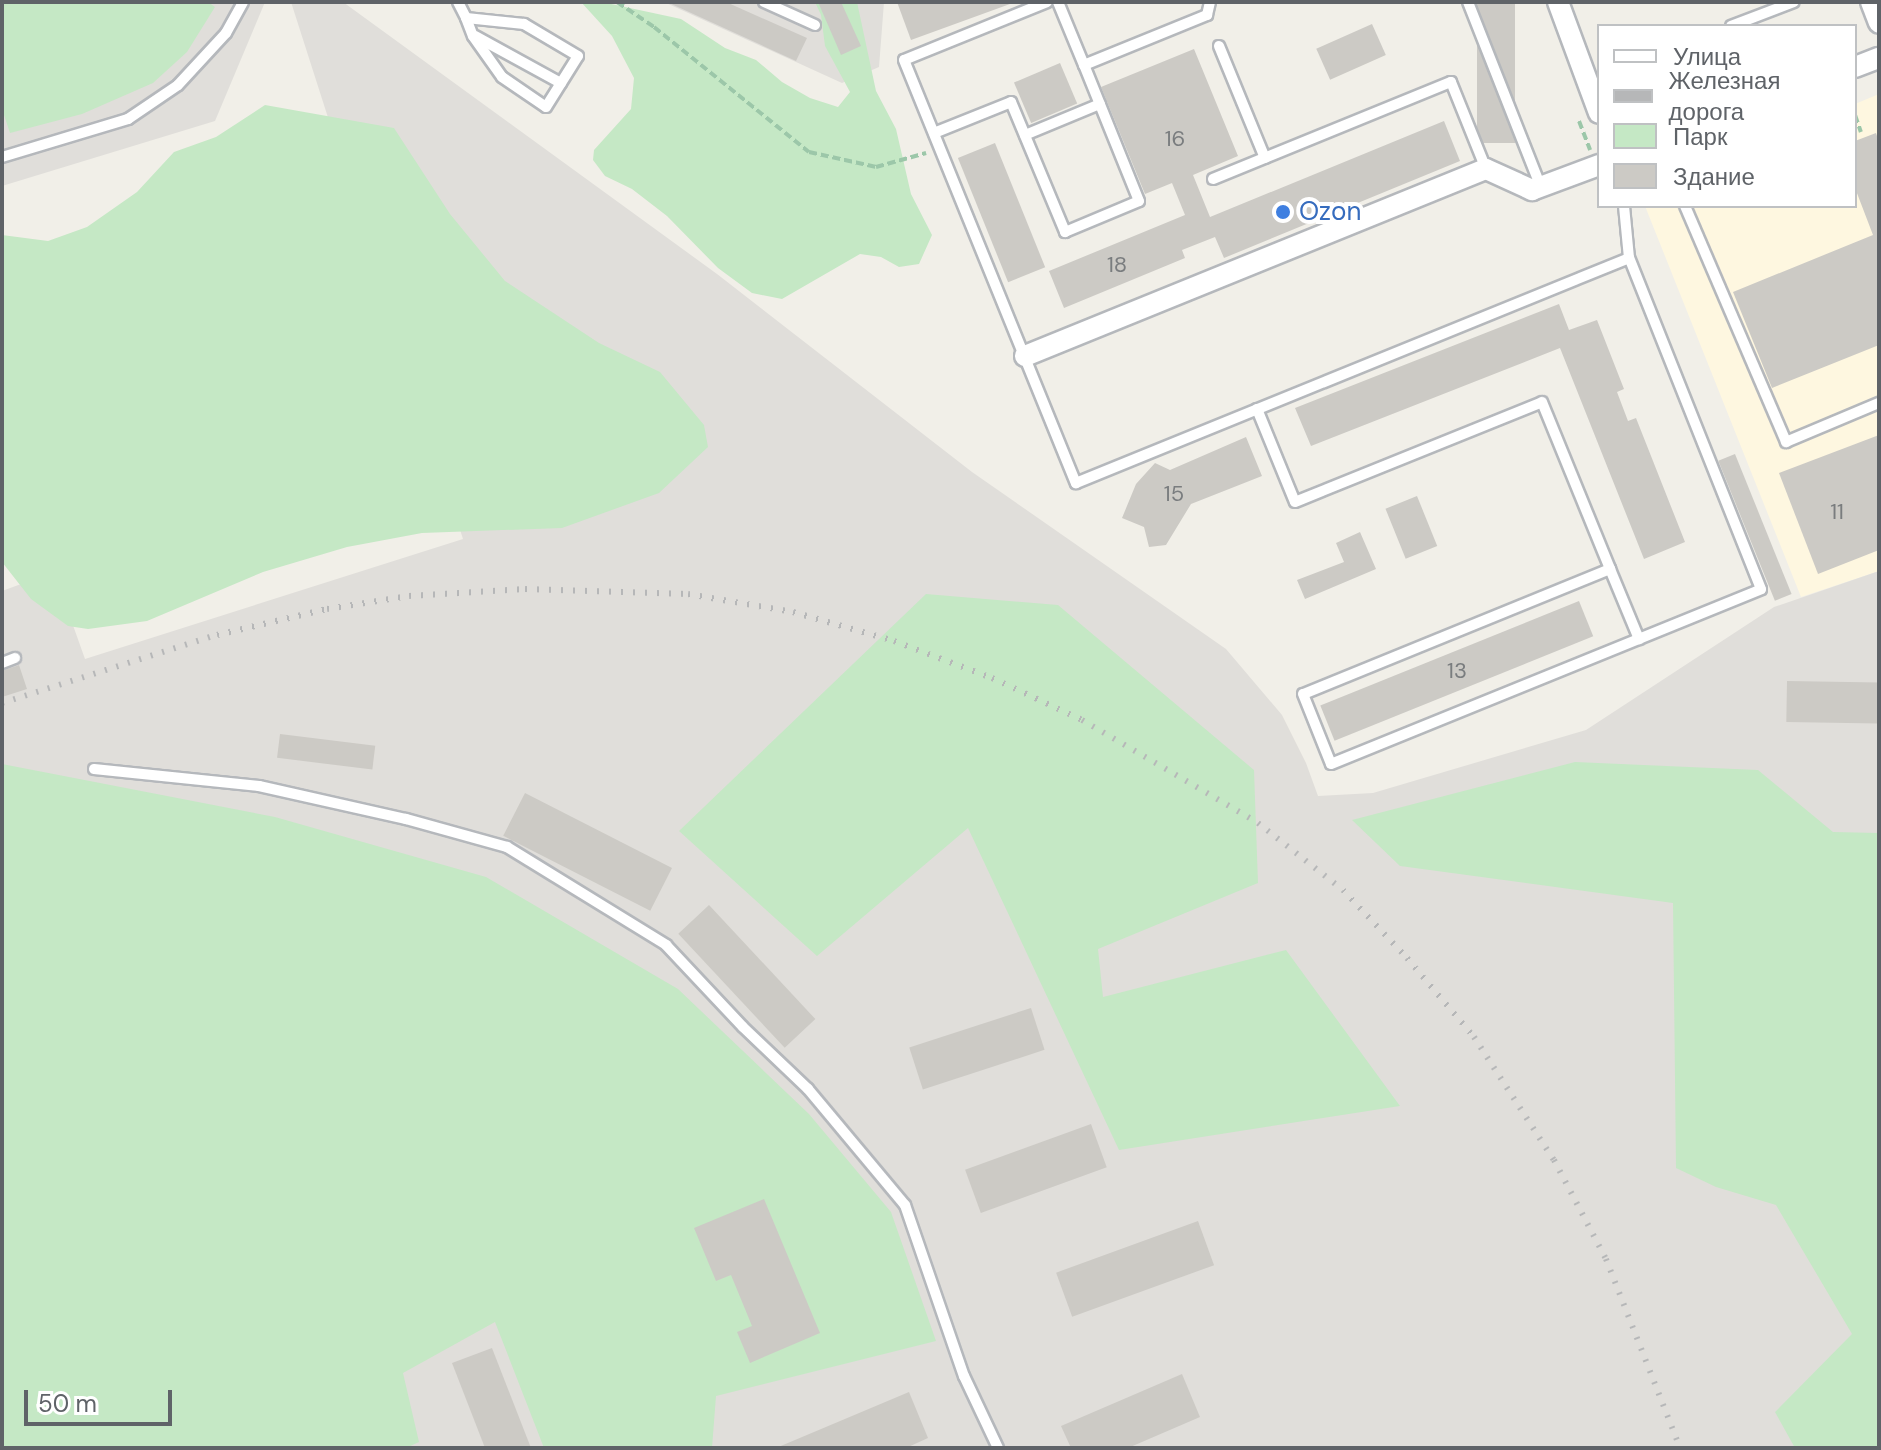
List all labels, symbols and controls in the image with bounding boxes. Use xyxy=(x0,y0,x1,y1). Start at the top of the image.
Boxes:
legend xyxy=(1597,24,1857,208)
text: Улица xyxy=(1673,41,1741,72)
text: Железная дорога xyxy=(1669,65,1780,127)
text: Парк xyxy=(1673,121,1727,152)
house number: 16 xyxy=(1165,126,1185,152)
text: Здание xyxy=(1673,161,1755,192)
place label: Ozon xyxy=(1299,196,1361,228)
marker: Ozon xyxy=(1274,203,1292,221)
house number: 18 xyxy=(1107,252,1127,278)
house number: 15 xyxy=(1164,481,1184,507)
house number: 11 xyxy=(1830,499,1844,525)
house number: 13 xyxy=(1447,658,1467,684)
scale bar xyxy=(28,1374,176,1424)
text: 50 m xyxy=(38,1388,97,1419)

